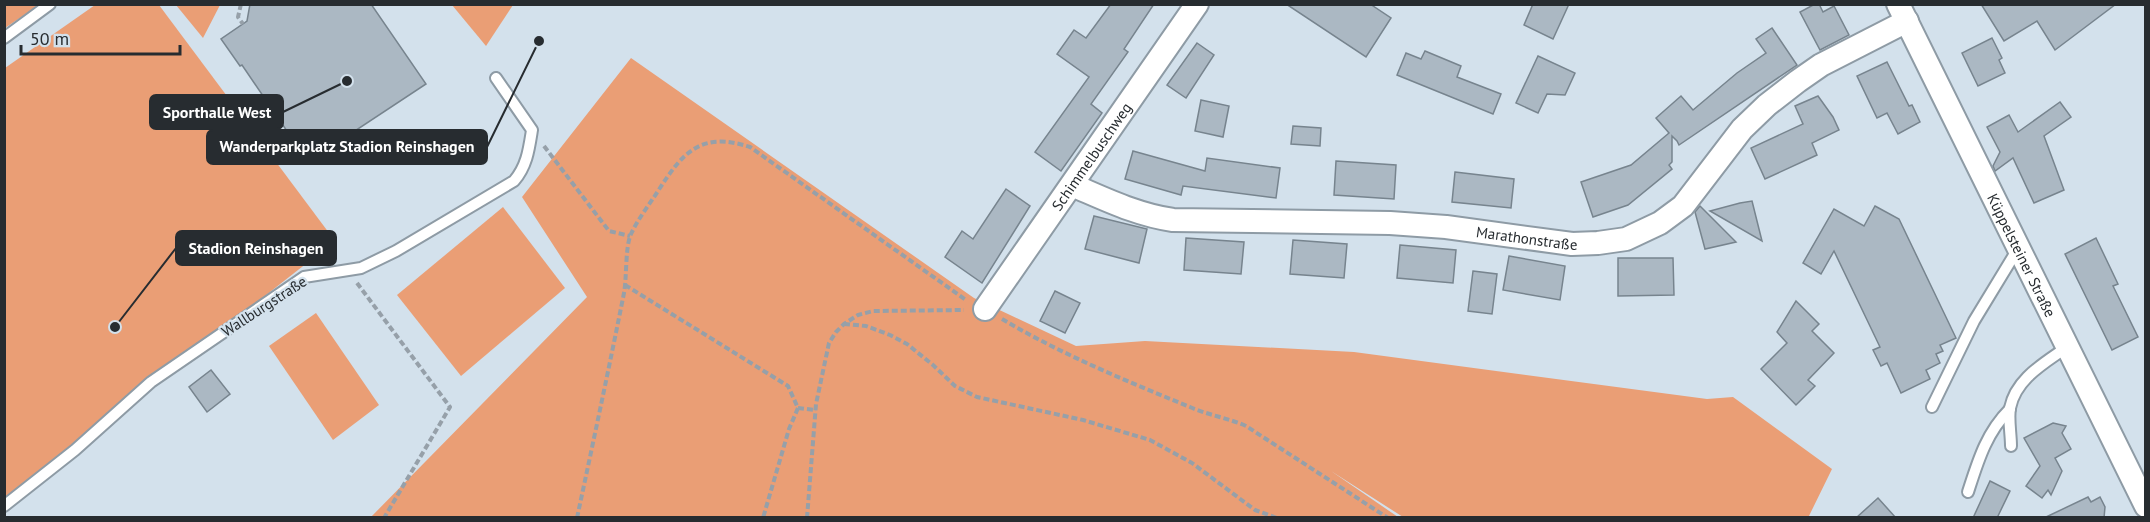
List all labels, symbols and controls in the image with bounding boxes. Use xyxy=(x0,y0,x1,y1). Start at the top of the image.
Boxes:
scale bar xyxy=(21,18,180,56)
text: 50 m xyxy=(30,27,69,50)
callout: Sporthalle West xyxy=(150,95,283,129)
street label: Schimmelbuschweg xyxy=(1047,99,1135,214)
text: Sporthalle West xyxy=(163,102,272,122)
callout: Wanderparkplatz Stadion Reinshagen xyxy=(207,130,487,164)
text: Wanderparkplatz Stadion Reinshagen xyxy=(220,136,475,156)
street label: Küppelsteiner Straße xyxy=(1983,190,2061,320)
street label: Marathonstraße xyxy=(1475,222,1578,254)
callout: Stadion Reinshagen xyxy=(176,231,336,265)
text: Stadion Reinshagen xyxy=(188,238,324,258)
street label: Wallburgstraße xyxy=(218,271,310,341)

